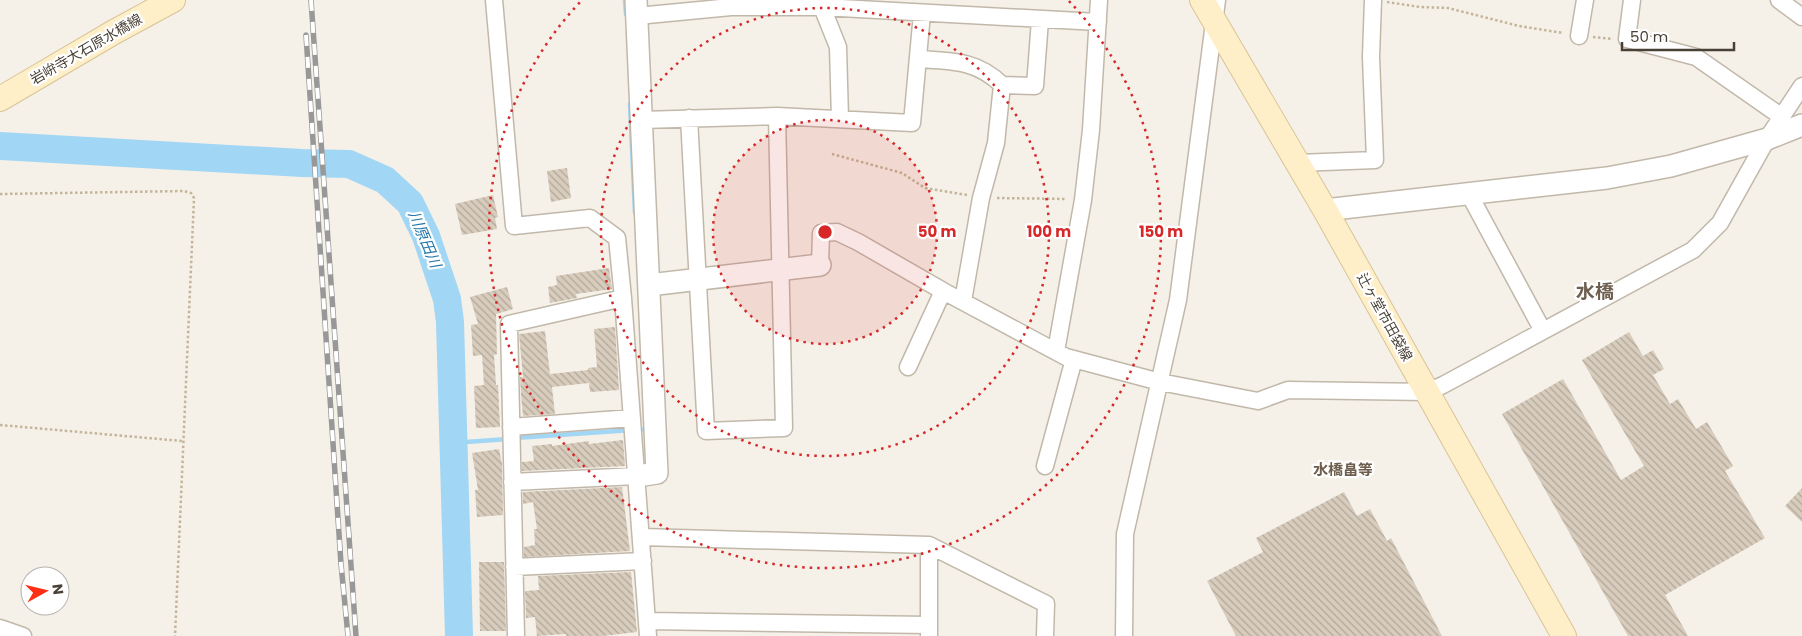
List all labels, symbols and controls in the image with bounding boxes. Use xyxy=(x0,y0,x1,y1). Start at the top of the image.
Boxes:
street label: 岩峅寺大石原水橋線 xyxy=(26,9,146,89)
scale bar xyxy=(1622,20,1734,52)
text: 50 m xyxy=(1630,26,1668,47)
water label: 川原田川 xyxy=(404,207,447,273)
text: 50 m xyxy=(918,221,956,242)
text: 100 m xyxy=(1027,221,1071,242)
text: 150 m xyxy=(1139,221,1183,242)
centre of rings xyxy=(816,223,834,241)
street label: 辻ヶ堂市田袋線 xyxy=(1352,269,1418,365)
district label: 水橋 xyxy=(1576,278,1614,305)
district label: 水橋畠等 xyxy=(1313,459,1373,480)
north arrow xyxy=(20,566,70,616)
text: N xyxy=(47,583,69,596)

